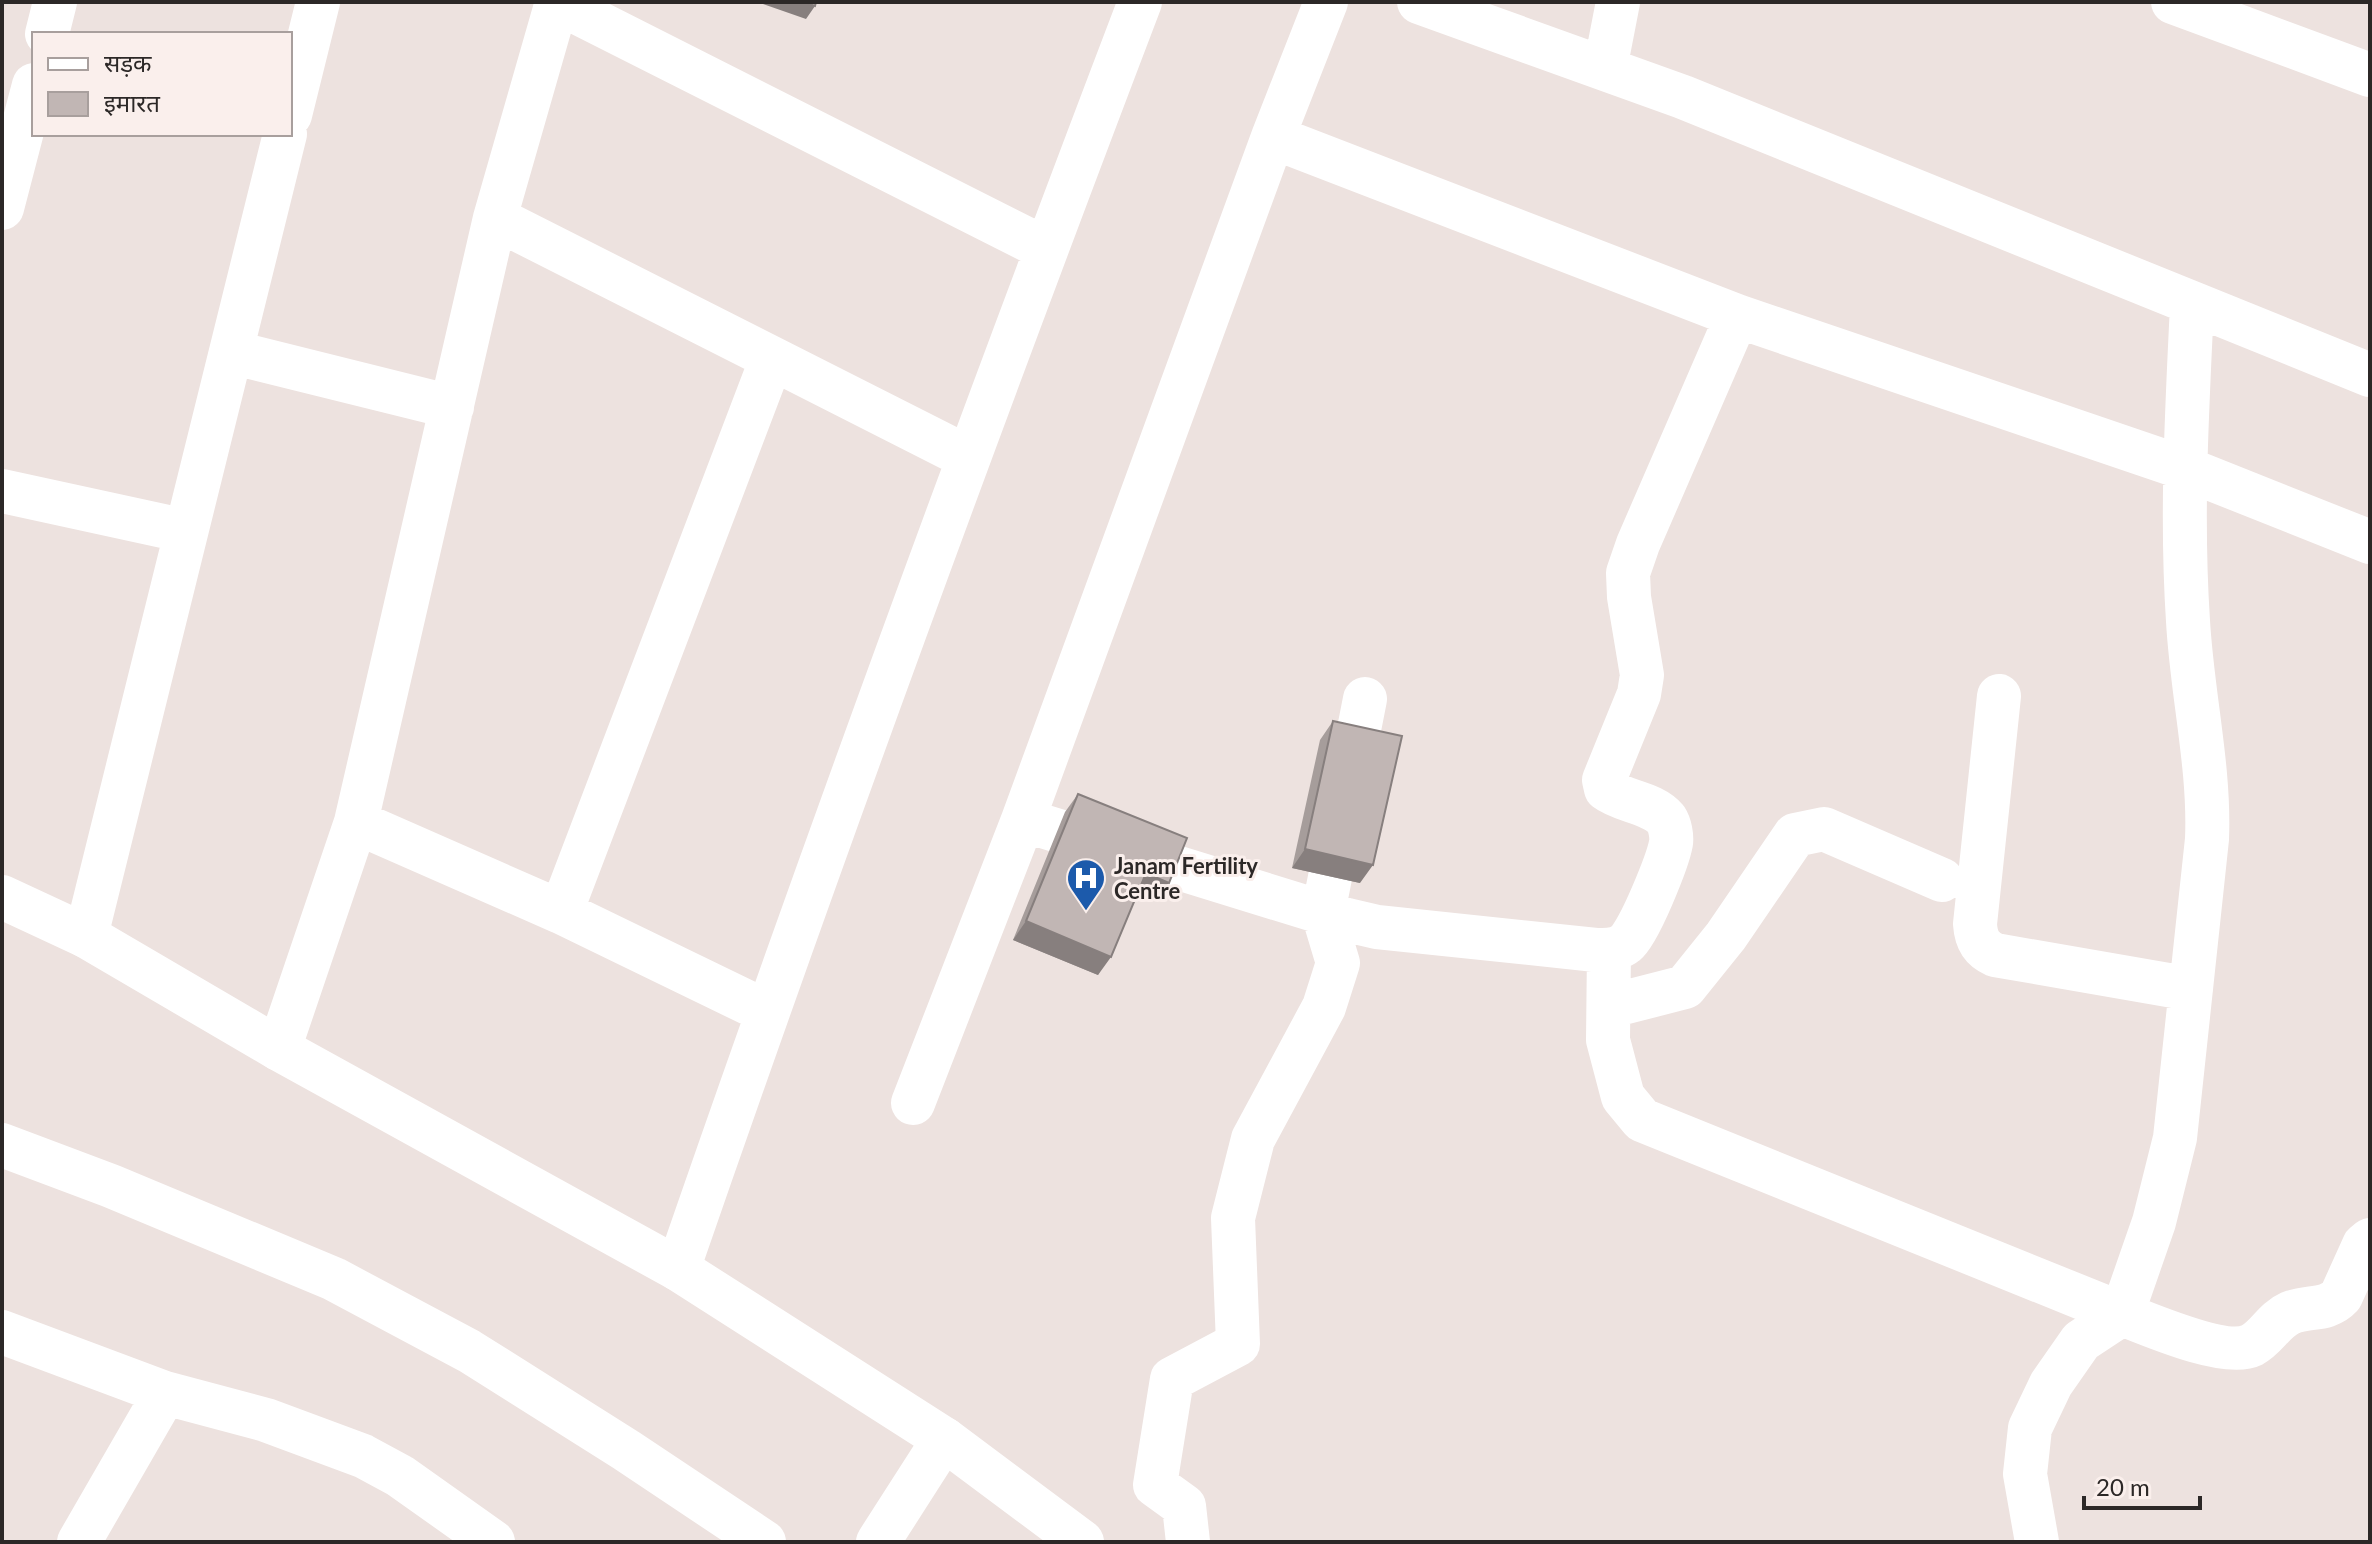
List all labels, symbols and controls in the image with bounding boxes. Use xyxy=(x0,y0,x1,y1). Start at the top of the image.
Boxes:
legend xyxy=(32,32,292,136)
text: सड़क xyxy=(104,48,152,77)
text: इमारत xyxy=(104,88,161,117)
place label: Janam Fertility Centre xyxy=(1114,852,1258,904)
hospital icon: Janam Fertility Centre xyxy=(1065,857,1107,912)
scale bar xyxy=(2084,1460,2200,1510)
text: 20 m xyxy=(2096,1472,2150,1501)

